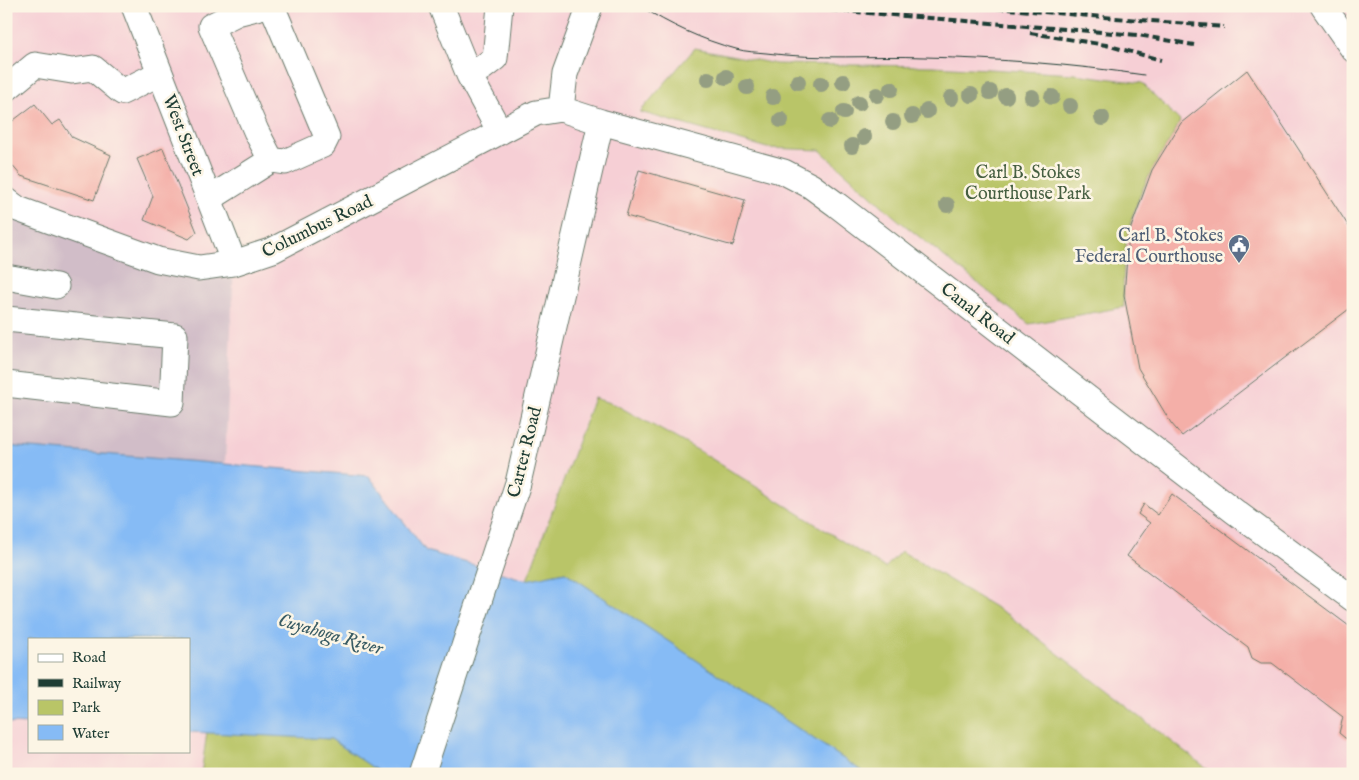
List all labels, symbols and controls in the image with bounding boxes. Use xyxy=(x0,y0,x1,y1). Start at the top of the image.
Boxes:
street label: West Street xyxy=(157,91,209,180)
park label: Carl B. Stokes Courthouse Park xyxy=(965,162,1091,206)
street label: Columbus Road xyxy=(259,190,377,264)
place label: Carl B. Stokes Federal Courthouse xyxy=(1075,225,1223,269)
public building icon: Carl B. Stokes Federal Courthouse xyxy=(1227,233,1251,264)
street label: Canal Road xyxy=(935,278,1019,350)
street label: Carter Road xyxy=(503,404,548,500)
water label: Cuyahoga River xyxy=(275,609,387,662)
legend xyxy=(28,638,190,752)
text: Road xyxy=(72,648,107,667)
text: Railway xyxy=(72,674,122,693)
text: Park xyxy=(72,698,102,717)
text: Water xyxy=(72,724,110,743)

